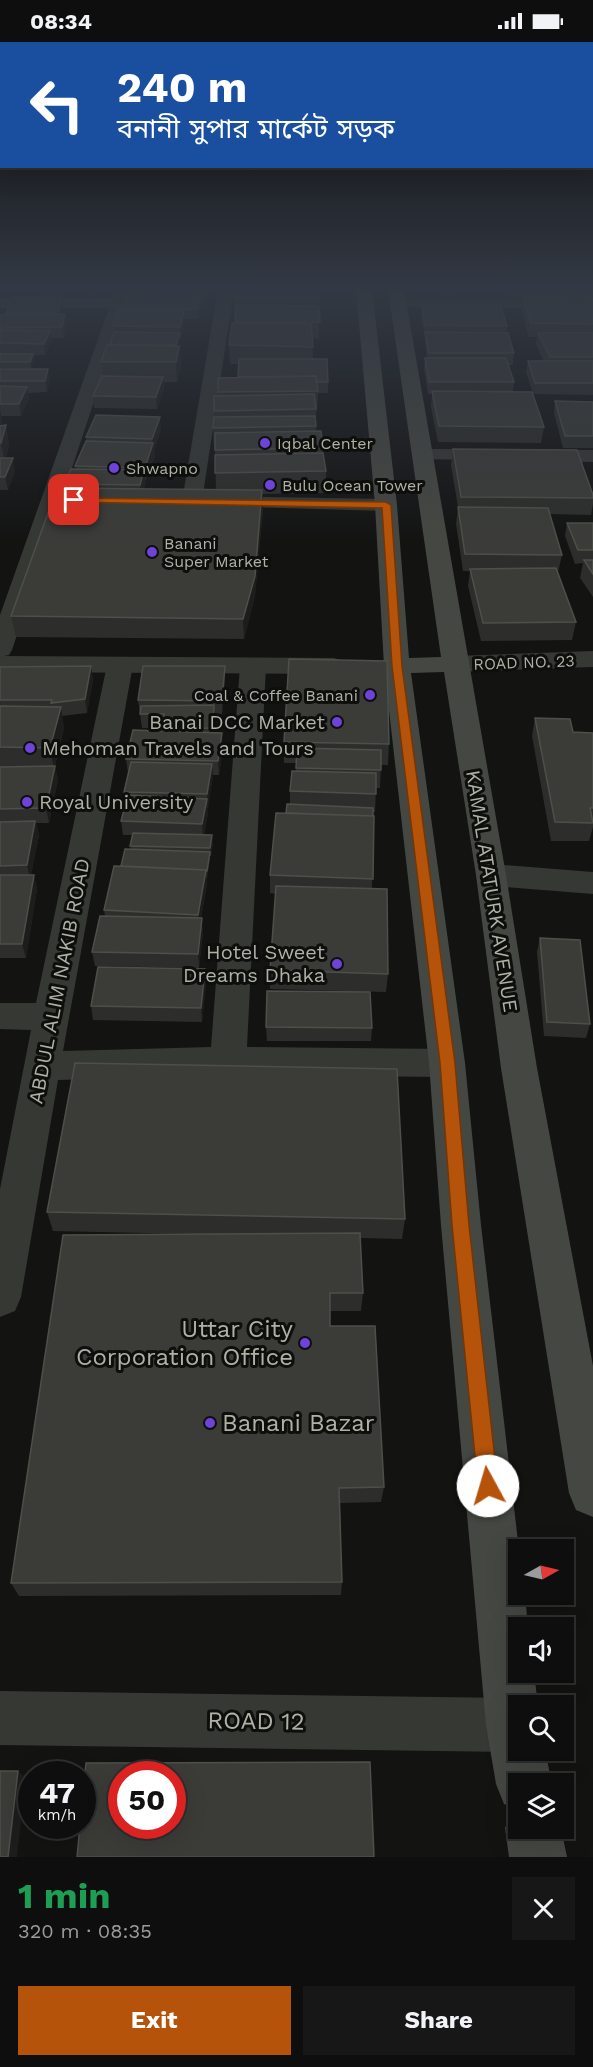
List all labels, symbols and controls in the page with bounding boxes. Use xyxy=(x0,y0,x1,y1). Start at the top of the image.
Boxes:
text: 08:34 xyxy=(30,9,92,34)
text: 240 m xyxy=(117,63,247,112)
icon: left xyxy=(18,66,96,144)
text: বনানী সুপার মার্কেট সড়ক xyxy=(117,113,395,145)
place label: Iqbal Center xyxy=(277,434,373,453)
marker: Iqbal Center xyxy=(258,436,272,450)
place label: Shwapno xyxy=(126,459,198,478)
marker: Shwapno xyxy=(107,461,121,475)
pin xyxy=(48,474,99,525)
place label: Bulu Ocean Tower xyxy=(282,476,423,495)
marker: Bulu Ocean Tower xyxy=(263,478,277,492)
icon: arrive xyxy=(57,483,90,516)
place label: Banani Super Market xyxy=(164,534,269,571)
marker: Banani Super Market xyxy=(145,545,159,559)
street label: ROAD NO. 23 xyxy=(473,651,575,674)
place label: Coal & Coffee Banani xyxy=(194,686,358,705)
marker: Coal & Coffee Banani xyxy=(363,688,377,702)
place label: Banai DCC Market xyxy=(149,710,326,734)
marker: Banai DCC Market xyxy=(330,715,344,729)
place label: Mehoman Travels and Tours xyxy=(42,736,314,760)
marker: Mehoman Travels and Tours xyxy=(23,741,37,755)
street label: KAMAL ATATURK AVENUE xyxy=(461,768,523,1014)
place label: Royal University xyxy=(39,790,194,814)
marker: Royal University xyxy=(20,795,34,809)
street label: ABDUL ALIM NAKIB ROAD xyxy=(23,856,95,1106)
place label: Hotel Sweet Dreams Dhaka xyxy=(183,940,326,987)
marker: Hotel Sweet Dreams Dhaka xyxy=(330,957,344,971)
place label: Uttar City Corporation Office xyxy=(76,1315,294,1371)
marker: Uttar City Corporation Office xyxy=(298,1336,312,1350)
place label: Banani Bazar xyxy=(222,1409,375,1437)
marker: Banani Bazar xyxy=(203,1416,217,1430)
position arrow xyxy=(456,1454,520,1518)
north arrow xyxy=(508,1539,574,1605)
map controls xyxy=(508,1539,574,1839)
button: sound xyxy=(508,1617,574,1683)
button: search xyxy=(508,1695,574,1761)
street label: ROAD 12 xyxy=(207,1706,305,1736)
speed limit sign: 50 xyxy=(108,1761,186,1839)
button: layers xyxy=(508,1773,574,1839)
text: 47 xyxy=(39,1775,75,1810)
text: km/h xyxy=(38,1806,76,1824)
text: 1 min xyxy=(18,1875,110,1917)
button: close xyxy=(512,1877,575,1940)
text: 320 m · 08:35 xyxy=(18,1919,152,1943)
button: Exit xyxy=(18,1986,291,2055)
button: Share xyxy=(303,1986,575,2055)

